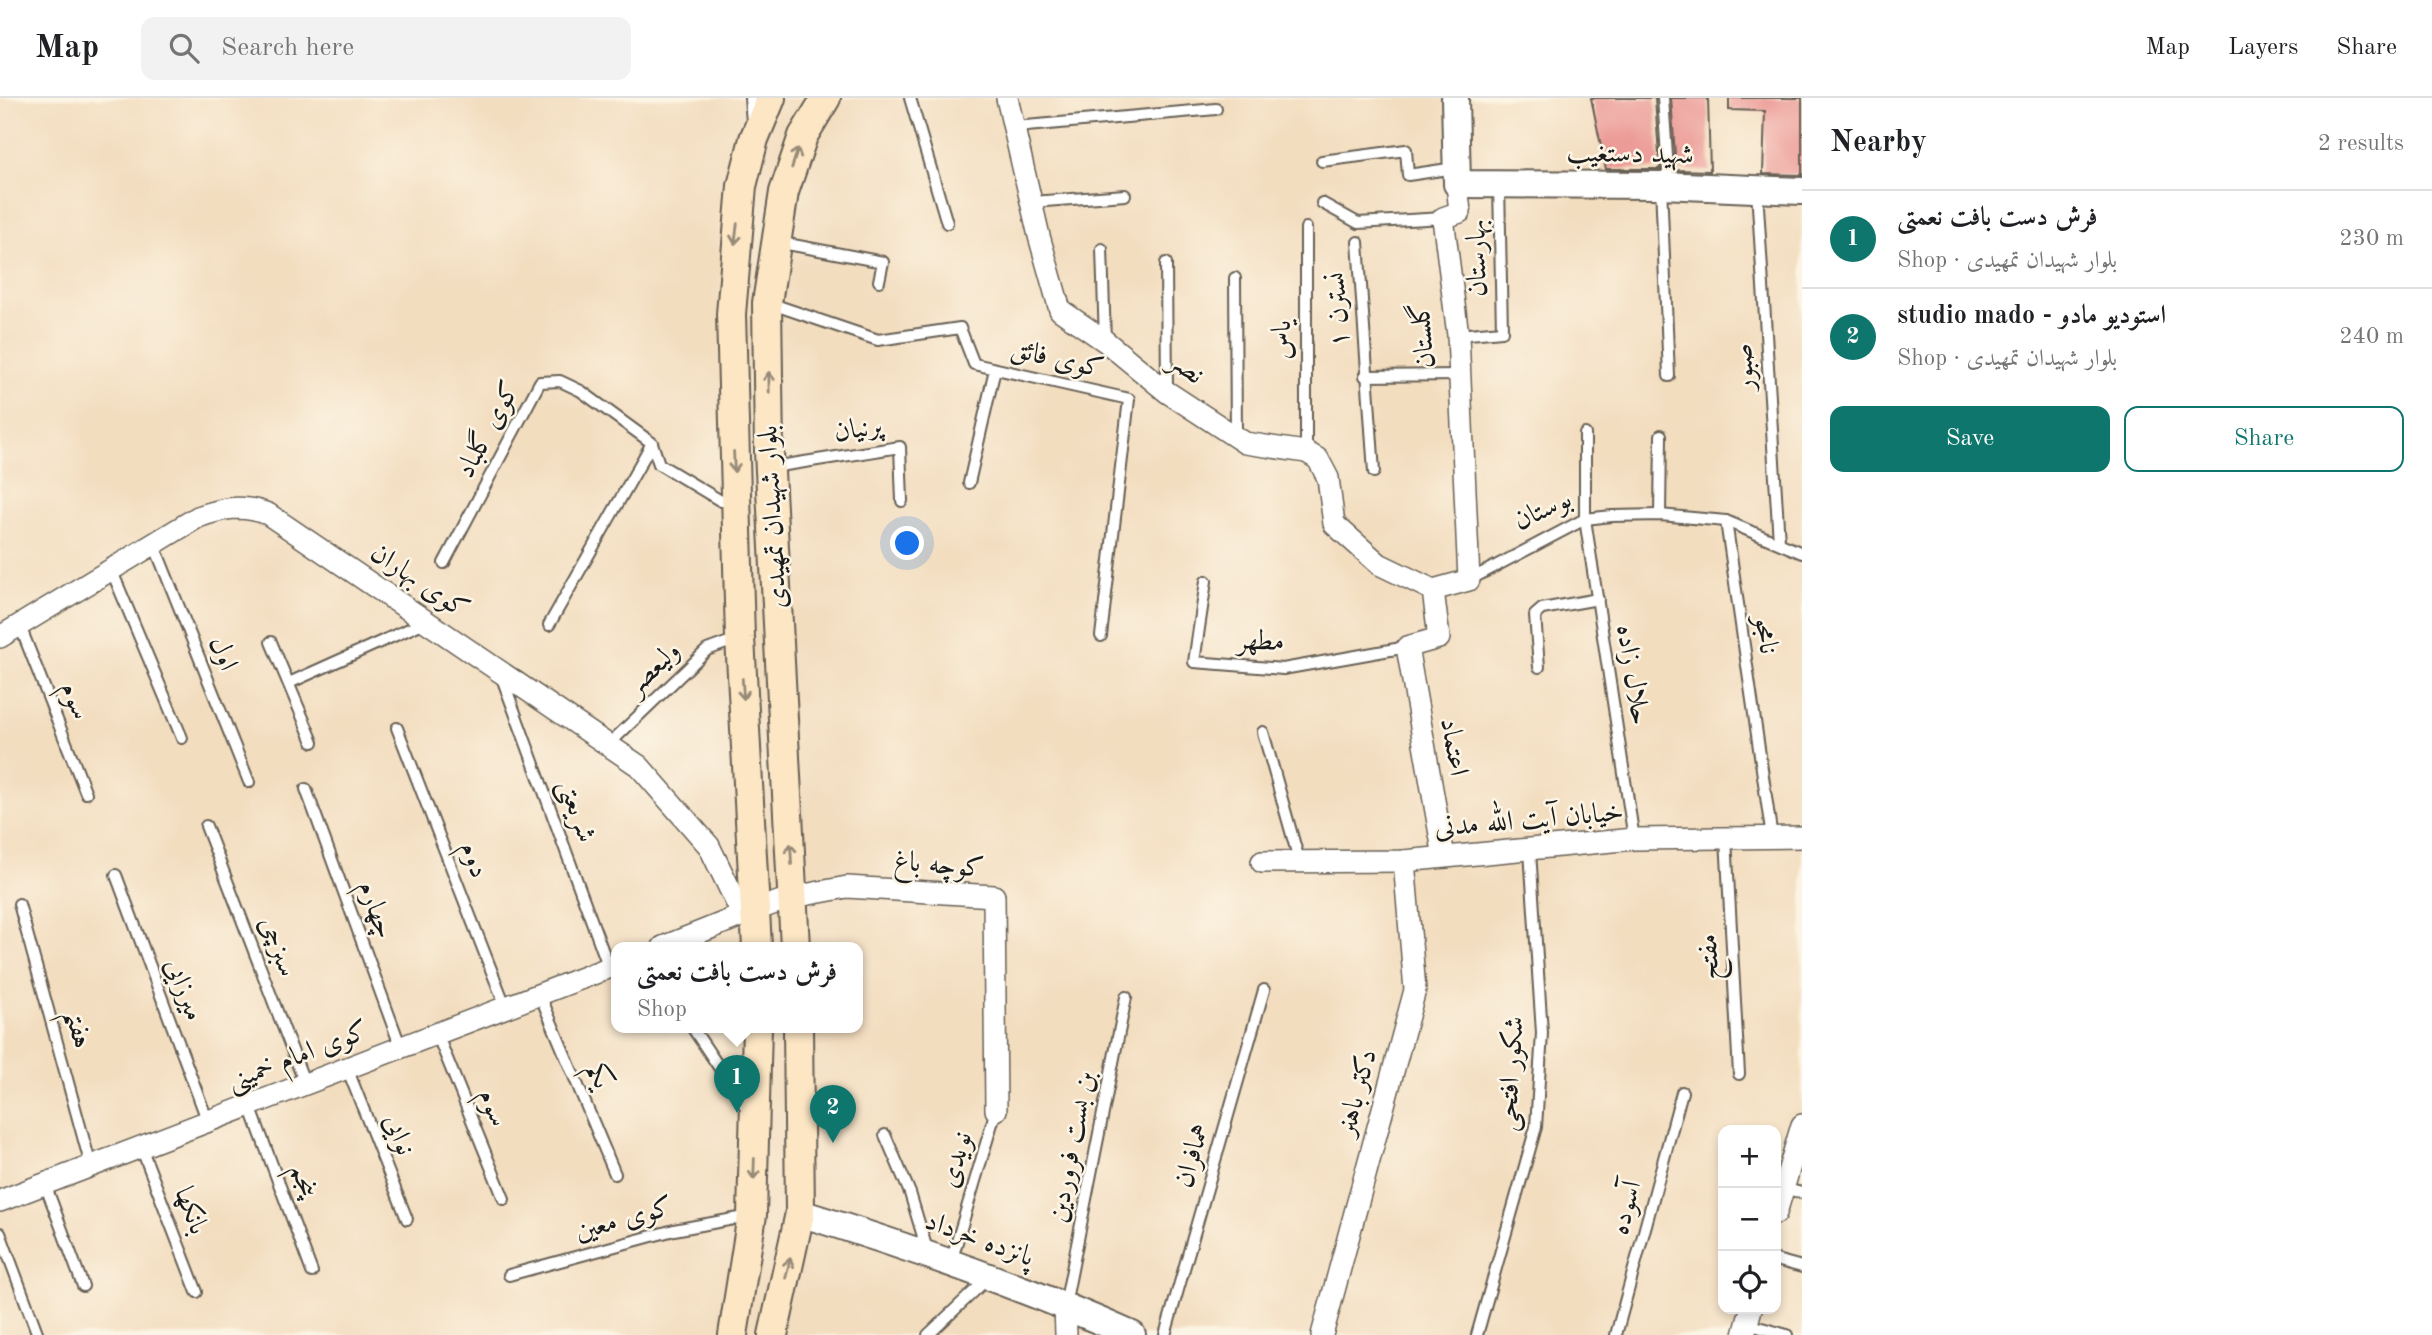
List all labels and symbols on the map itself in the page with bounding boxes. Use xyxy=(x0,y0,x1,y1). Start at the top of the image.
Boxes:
street label: شهید دستغیب xyxy=(1566,140,1694,172)
one-way arrow xyxy=(790,147,803,169)
street label: بهارستان xyxy=(1463,219,1495,297)
one-way arrow xyxy=(730,222,743,245)
street label: نسترن ۱ xyxy=(1323,272,1355,348)
street label: گلستان xyxy=(1402,300,1441,370)
street label: یاس xyxy=(1269,319,1298,360)
street label: کوی فائق xyxy=(1008,335,1106,385)
street label: صبور xyxy=(1730,343,1761,394)
street label: نصر xyxy=(1160,346,1208,392)
one-way arrow xyxy=(762,371,776,394)
street label: کوی گلباد xyxy=(448,375,527,483)
street label: پرنیان xyxy=(832,412,887,450)
street label: بلوار شهیدان تمهیدی xyxy=(755,425,795,609)
one-way arrow xyxy=(727,450,741,473)
street label: بوستان xyxy=(1510,486,1577,537)
your location xyxy=(890,526,924,560)
street label: کوی بهاران xyxy=(364,538,474,627)
street label: نامجو xyxy=(1747,611,1782,656)
street label: حلال زاده xyxy=(1610,623,1654,727)
street label: مطهر xyxy=(1234,627,1285,658)
street label: اول xyxy=(203,633,241,675)
street label: ولیعصر xyxy=(619,637,688,704)
one-way arrow xyxy=(737,677,750,700)
street label: سوم xyxy=(46,678,94,727)
street label: اعتماد xyxy=(1434,716,1472,778)
street label: شریعتی xyxy=(548,776,600,847)
street label: خیابان آیت الله مدنی xyxy=(1432,789,1625,844)
street label: دوم xyxy=(446,838,493,885)
one-way arrow xyxy=(784,843,797,866)
street label: کوچه باغ xyxy=(892,847,985,891)
street label: چهارم xyxy=(344,877,398,945)
street label: سبزچی xyxy=(252,913,301,981)
street label: مفتح xyxy=(1695,933,1733,981)
street label: میرزایی xyxy=(157,955,208,1026)
street label: هفتم xyxy=(48,1007,96,1054)
street label: شکور افتحی xyxy=(1492,1015,1533,1133)
street label: کوی امام خمینی xyxy=(223,1016,375,1104)
street label: دکتر باهنر xyxy=(1331,1046,1383,1142)
pin: 1 xyxy=(714,1055,760,1113)
street label: یکم xyxy=(571,1058,619,1098)
street label: بن بست فروردین xyxy=(1045,1069,1102,1225)
street label: سوم xyxy=(464,1085,512,1134)
pin: 2 xyxy=(810,1085,856,1143)
street label: نوایی xyxy=(375,1110,419,1160)
street label: همافران xyxy=(1171,1121,1216,1191)
street label: نویدی xyxy=(936,1129,979,1192)
one-way arrow xyxy=(747,1157,761,1180)
street label: پنجم xyxy=(275,1160,323,1207)
street label: آسوده xyxy=(1602,1174,1649,1238)
street label: بانکها xyxy=(168,1183,213,1238)
street label: کوی معین xyxy=(572,1193,676,1247)
street label: پانزده خرداد xyxy=(919,1207,1039,1277)
one-way arrow xyxy=(781,1257,795,1280)

